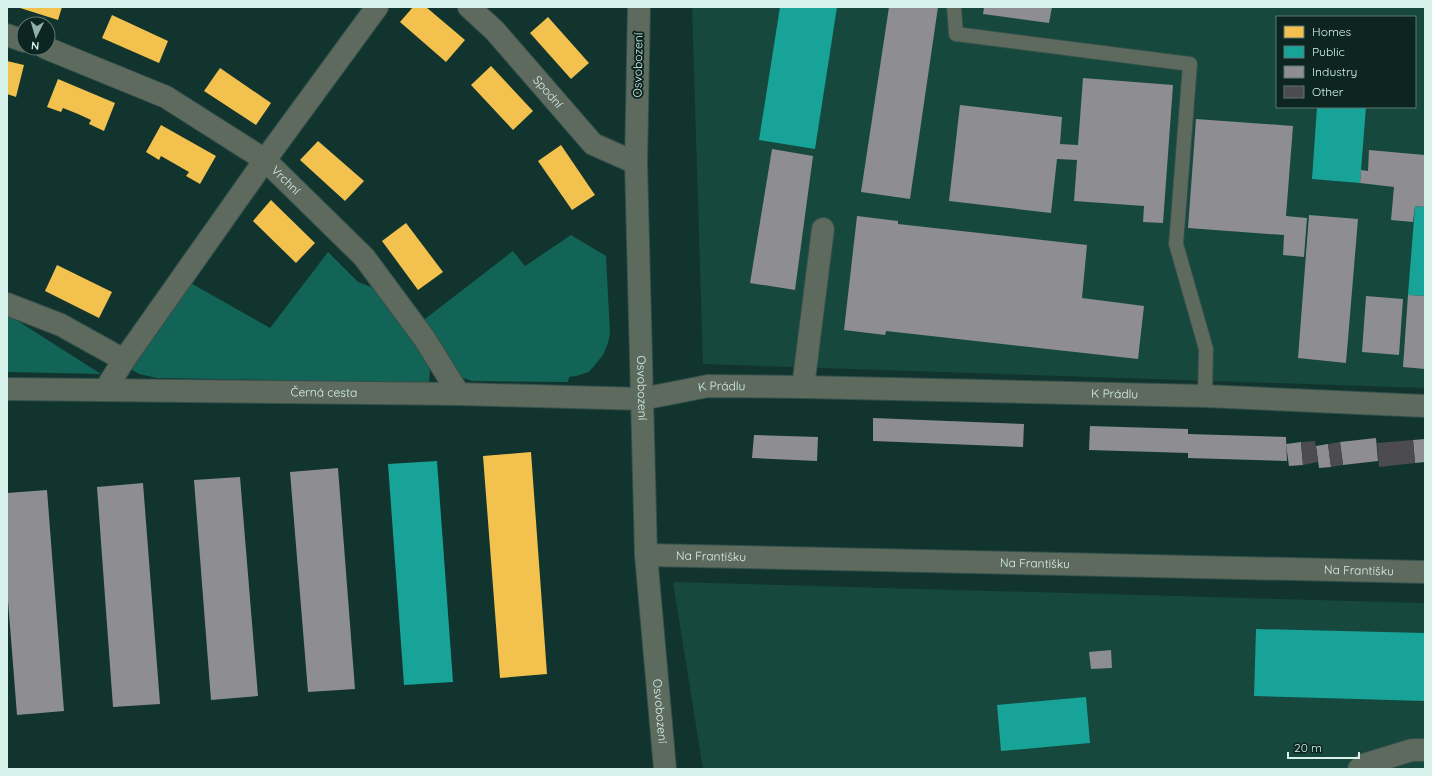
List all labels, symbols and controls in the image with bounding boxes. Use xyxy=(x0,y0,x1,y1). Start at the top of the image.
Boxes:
north arrow xyxy=(16,16,56,56)
legend xyxy=(1276,16,1416,108)
text: Homes xyxy=(1312,24,1352,39)
street label: Osvobození xyxy=(629,32,646,97)
text: N xyxy=(30,39,40,53)
text: Public xyxy=(1312,44,1345,59)
text: Industry xyxy=(1312,64,1357,79)
street label: Spodní xyxy=(530,72,567,111)
text: Other xyxy=(1312,84,1344,99)
street label: Vrchní xyxy=(268,162,304,198)
street label: Osvobození xyxy=(634,355,651,421)
street label: K Prádlu xyxy=(697,378,745,395)
street label: Černá cesta xyxy=(291,384,357,400)
street label: K Prádlu xyxy=(1091,385,1138,402)
street label: Na Františku xyxy=(676,548,746,564)
street label: Na Františku xyxy=(1000,555,1070,571)
street label: Na Františku xyxy=(1324,562,1394,578)
street label: Osvobození xyxy=(650,678,671,745)
scale bar xyxy=(1288,734,1359,760)
text: 20 m xyxy=(1294,740,1322,755)

